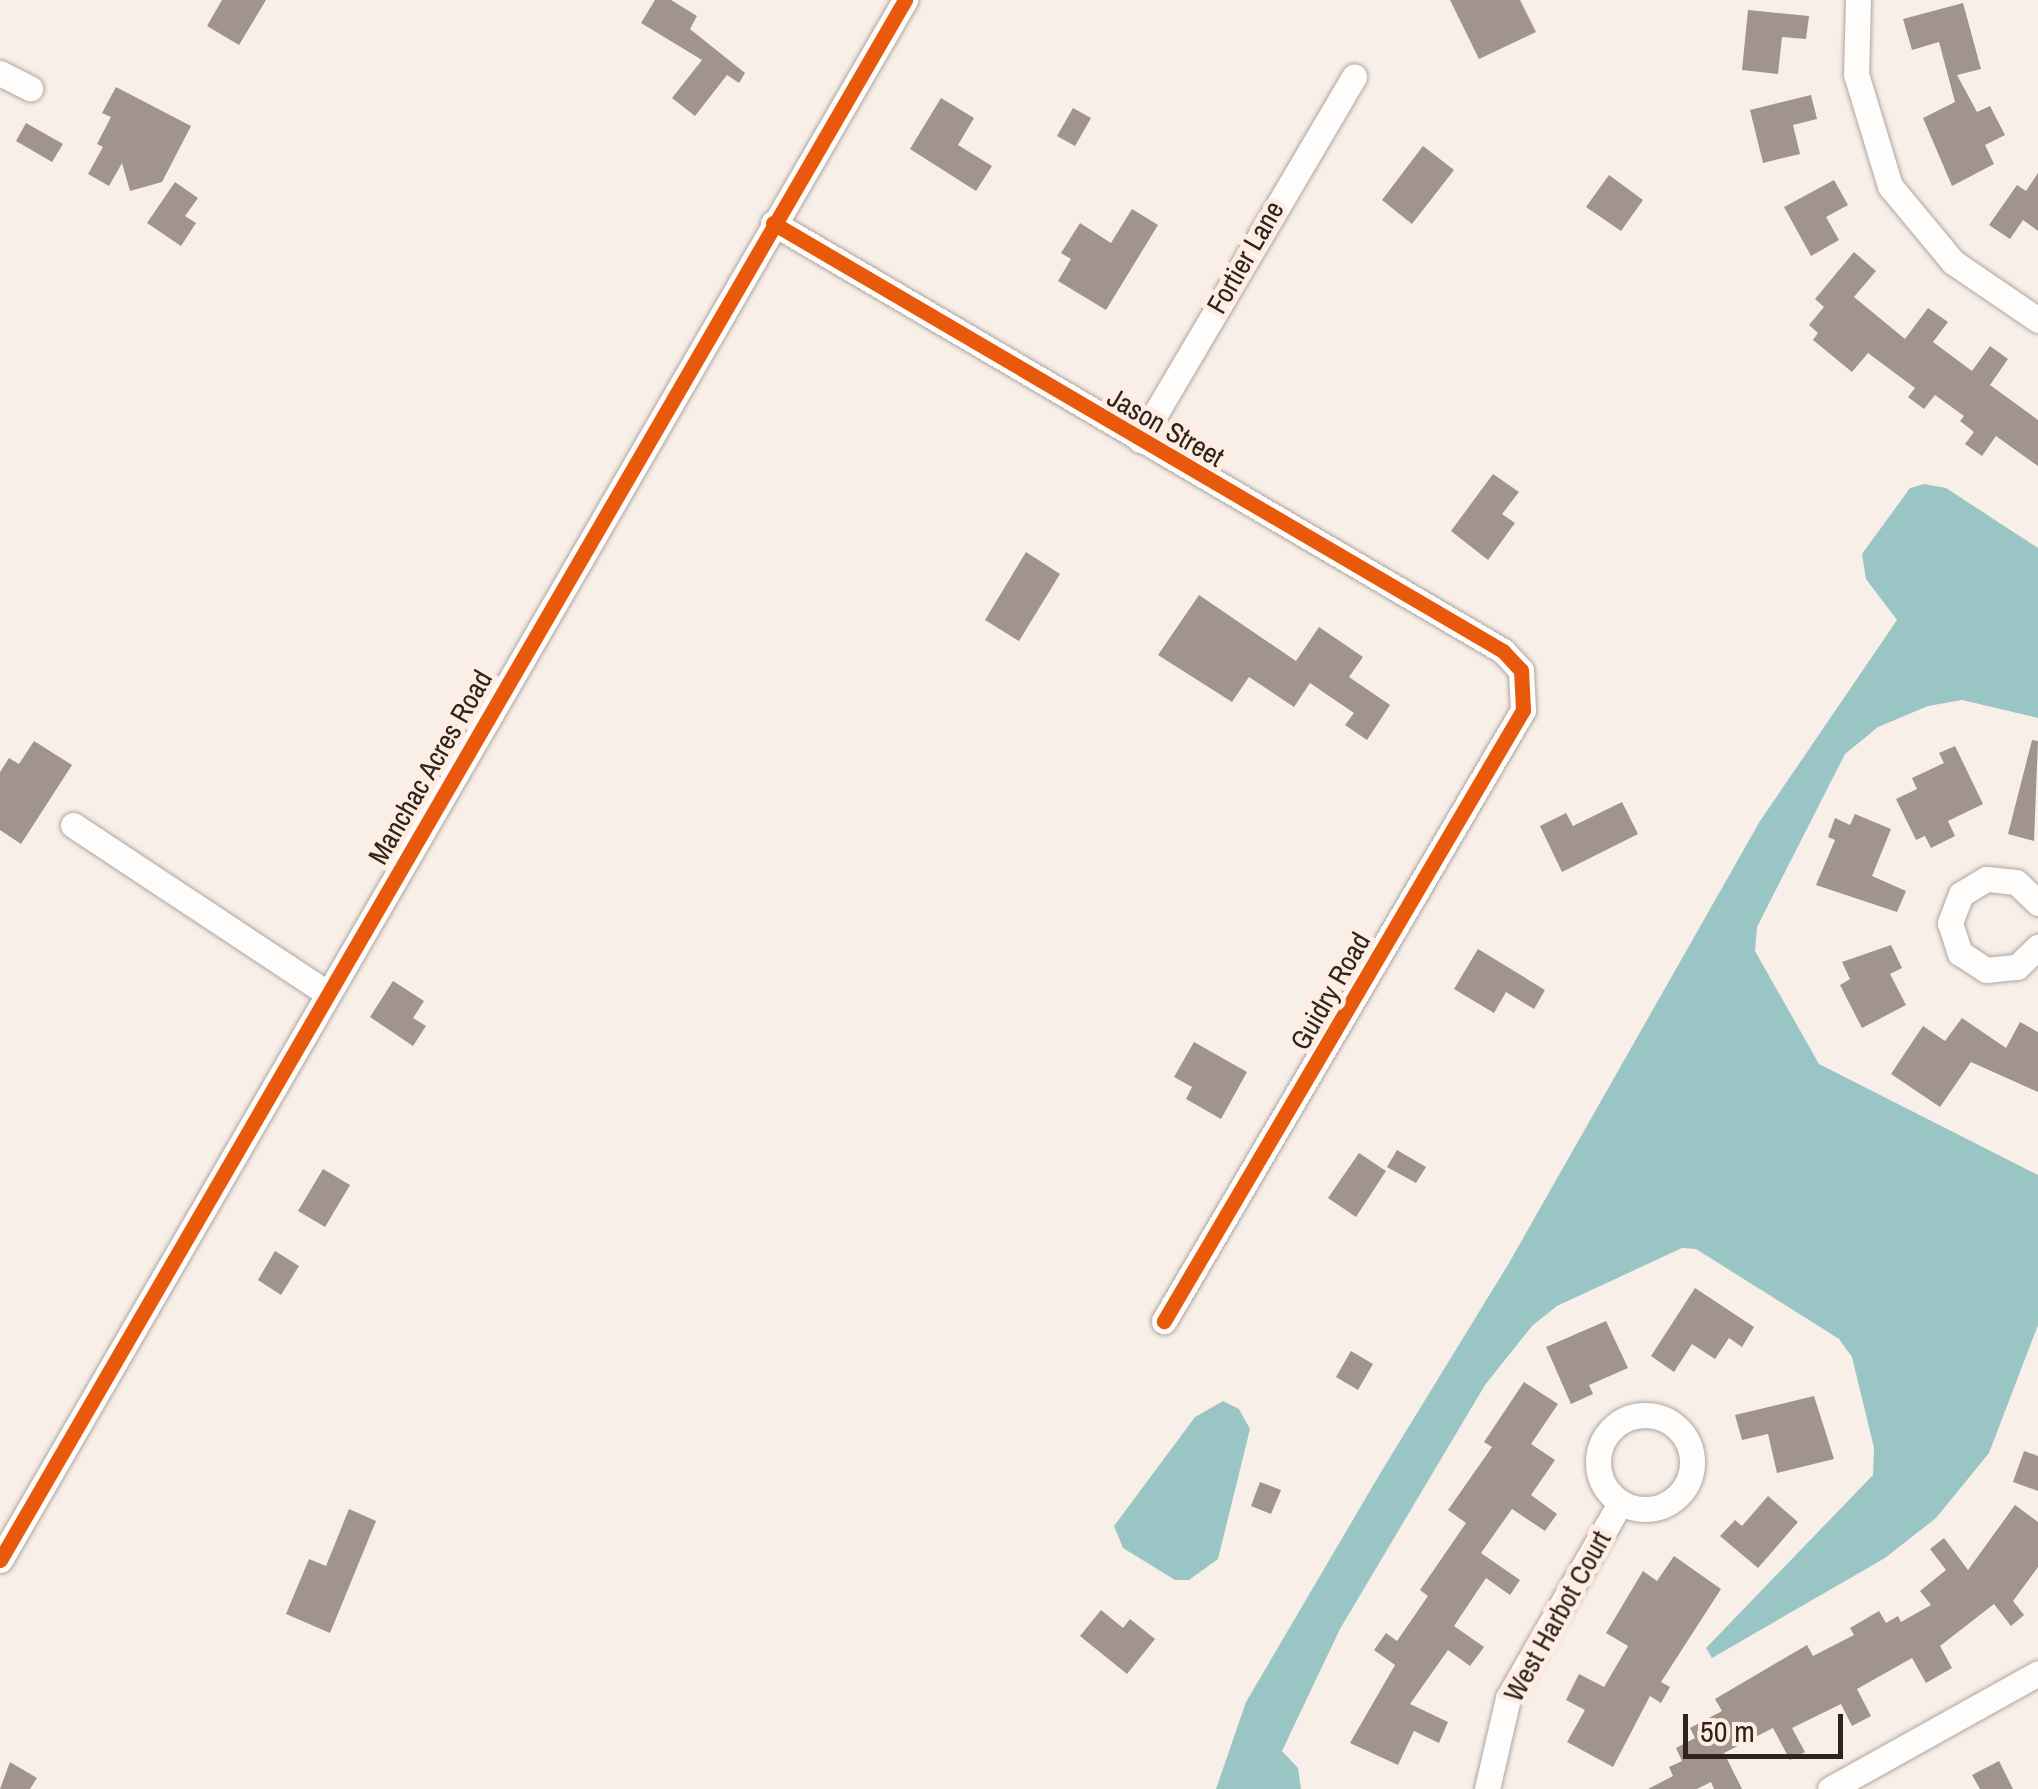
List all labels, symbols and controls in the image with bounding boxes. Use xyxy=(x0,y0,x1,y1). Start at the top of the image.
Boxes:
street label: Fortier Lane xyxy=(1199,195,1291,319)
street label: Jason Street xyxy=(1102,380,1230,474)
street label: Manchac Acres Road xyxy=(361,664,499,870)
street label: Guidry Road xyxy=(1283,926,1377,1056)
street label: West Harbot Court xyxy=(1496,1525,1618,1707)
scale bar xyxy=(1688,1694,1848,1756)
text: 50 m xyxy=(1700,1711,1755,1751)

